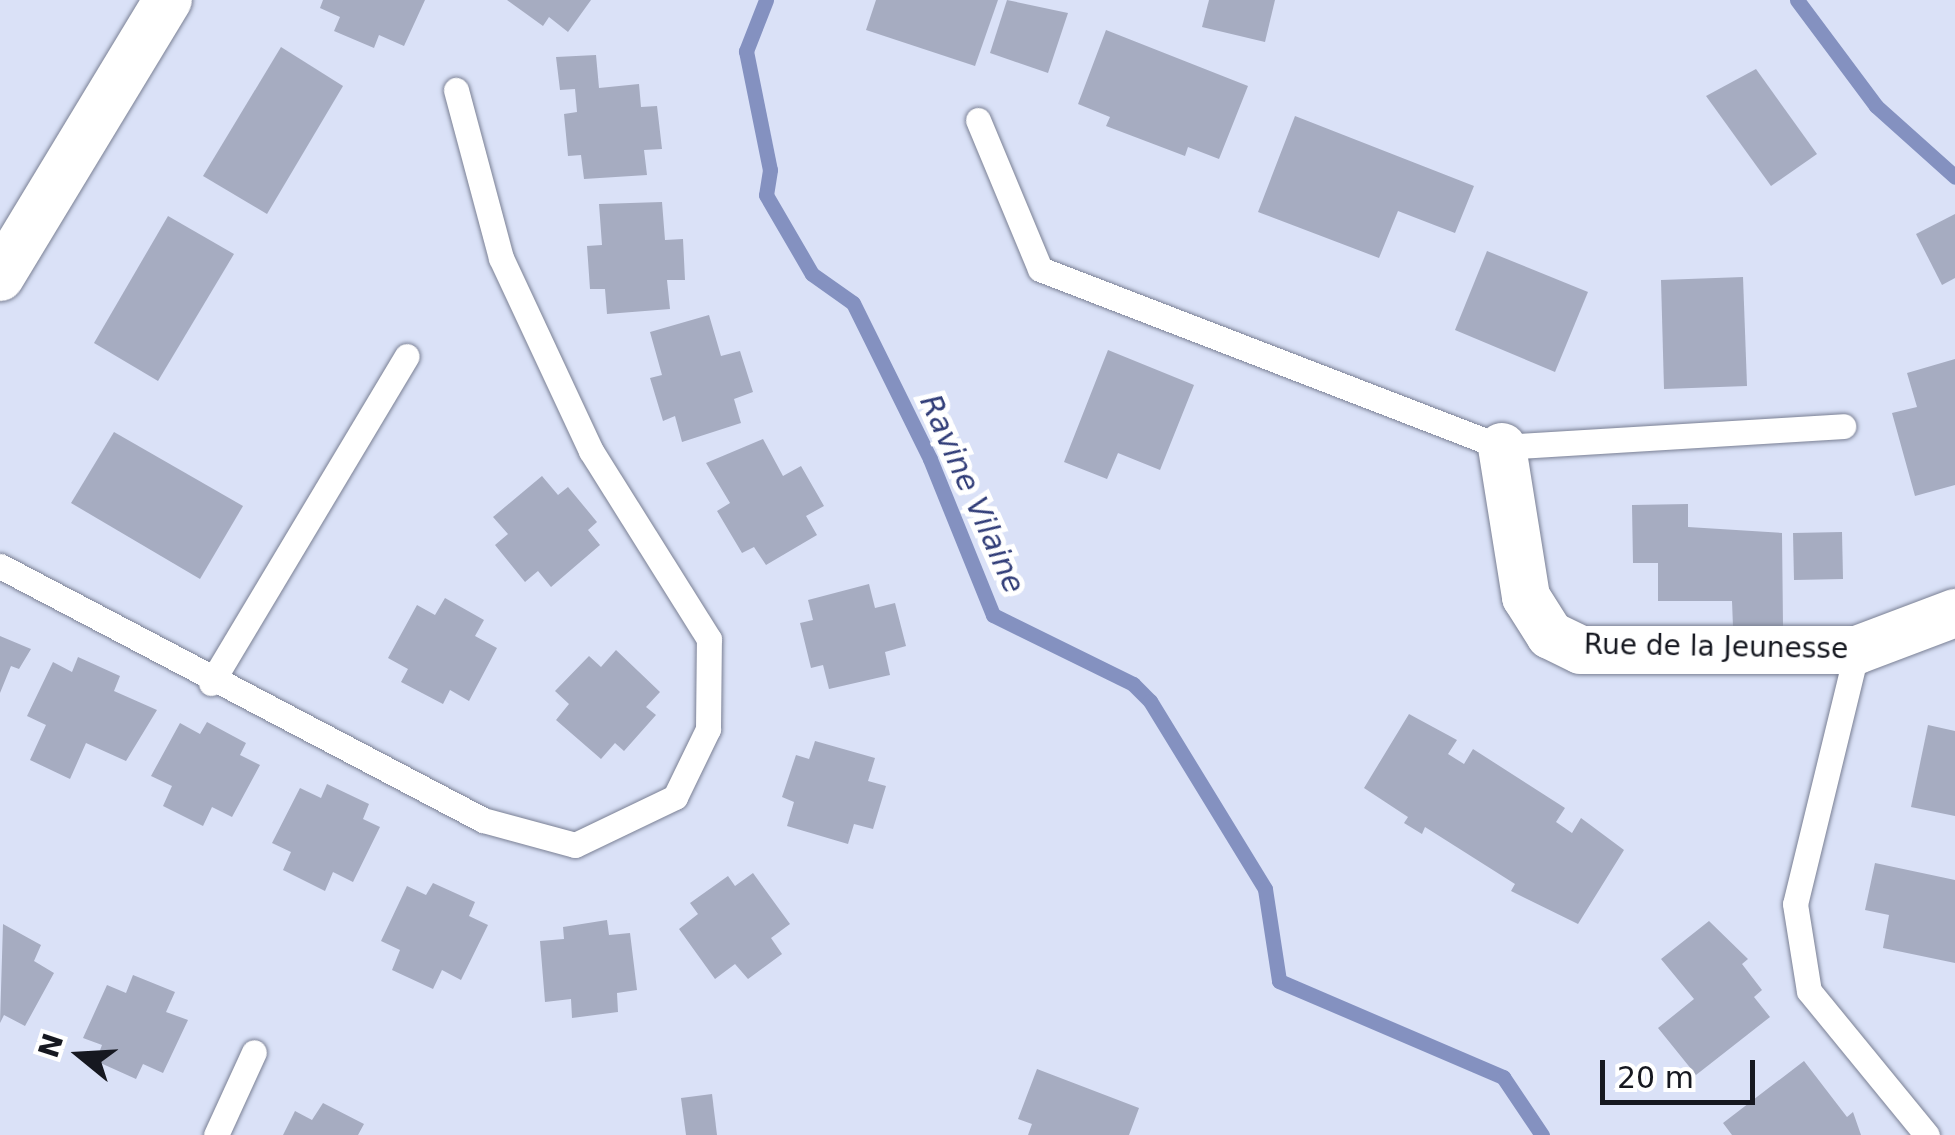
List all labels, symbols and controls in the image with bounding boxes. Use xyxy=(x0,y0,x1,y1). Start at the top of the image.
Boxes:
water label: Ravine Vilaine xyxy=(912,389,1032,599)
street label: Rue de la Jeunesse xyxy=(1584,628,1848,666)
north arrow xyxy=(30,1005,130,1105)
text: N xyxy=(32,1029,70,1062)
scale bar xyxy=(1605,1040,1760,1102)
text: 20 m xyxy=(1617,1060,1694,1095)

